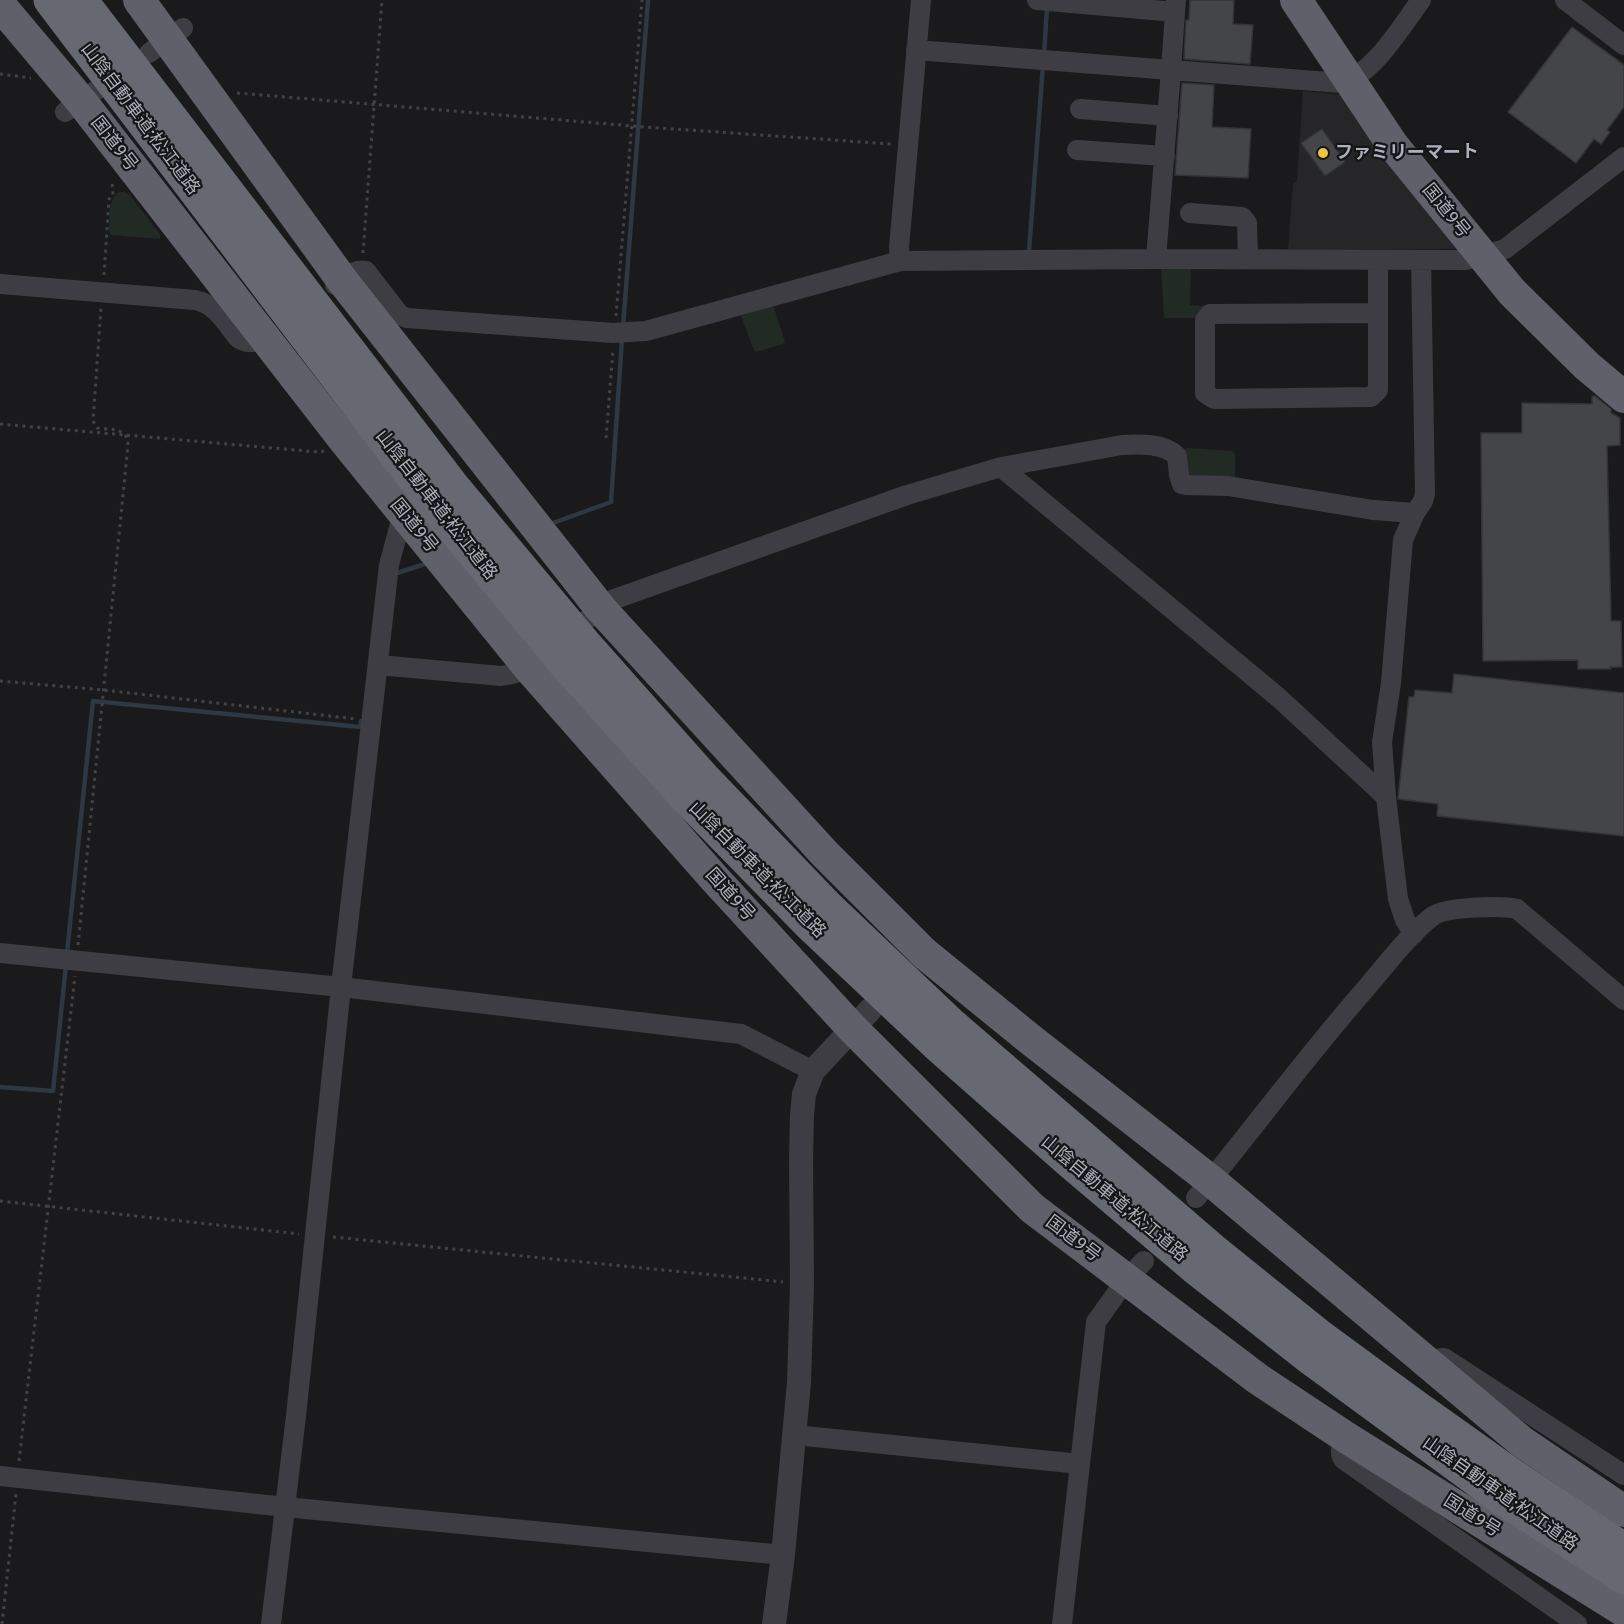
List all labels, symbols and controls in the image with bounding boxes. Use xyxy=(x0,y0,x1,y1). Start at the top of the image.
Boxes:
street label: 山陰自動車道;松江道路 xyxy=(76,39,204,199)
street label: 国道9号 xyxy=(86,112,142,176)
place label: ファミリーマート xyxy=(1335,142,1479,164)
marker: ファミリーマート xyxy=(1316,146,1330,160)
street label: 国道9号 xyxy=(1418,180,1474,242)
street label: 山陰自動車道;松江道路 xyxy=(371,426,501,584)
street label: 国道9号 xyxy=(386,495,442,557)
street label: 山陰自動車道;松江道路 xyxy=(684,797,830,943)
street label: 国道9号 xyxy=(701,864,759,926)
street label: 山陰自動車道;松江道路 xyxy=(1036,1131,1192,1267)
street label: 国道9号 xyxy=(1041,1211,1105,1267)
street label: 山陰自動車道;松江道路 xyxy=(1418,1432,1582,1556)
street label: 国道9号 xyxy=(1439,1490,1505,1542)

